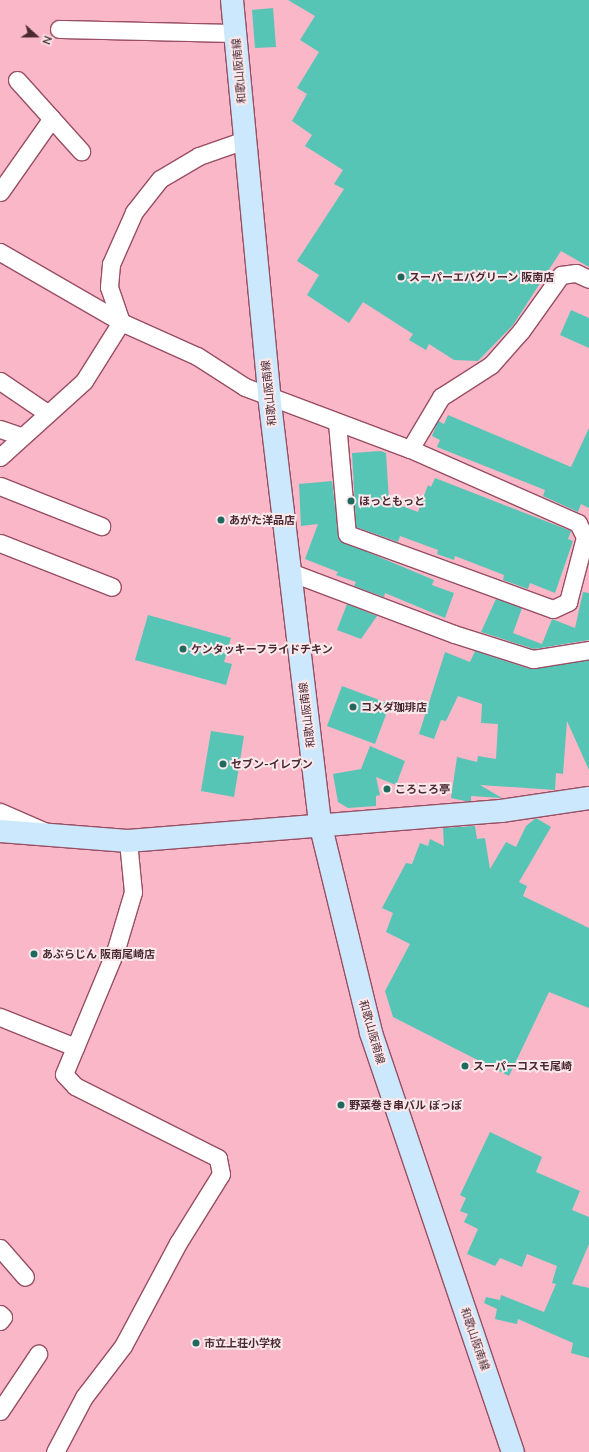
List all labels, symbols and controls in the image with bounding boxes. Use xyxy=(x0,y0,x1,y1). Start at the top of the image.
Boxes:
north arrow xyxy=(16,16,56,56)
text: N xyxy=(39,34,55,47)
street label: 和歌山阪南線 xyxy=(230,38,248,104)
place label: スーパーエバグリーン 阪南店 xyxy=(409,270,555,284)
marker: スーパーエバグリーン 阪南店 xyxy=(396,272,406,282)
street label: 和歌山阪南線 xyxy=(259,359,279,427)
place label: ほっともっと xyxy=(359,494,425,508)
marker: ほっともっと xyxy=(346,496,356,506)
place label: あがた洋品店 xyxy=(229,513,295,527)
marker: あがた洋品店 xyxy=(216,515,226,525)
place label: ケンタッキーフライドチキン xyxy=(191,642,334,656)
marker: ケンタッキーフライドチキン xyxy=(178,644,188,654)
street label: 和歌山阪南線 xyxy=(296,681,318,749)
place label: コメダ珈琲店 xyxy=(361,700,427,714)
marker: コメダ珈琲店 xyxy=(348,702,358,712)
place label: セブン-イレブン xyxy=(231,757,313,771)
marker: セブン-イレブン xyxy=(218,759,228,769)
place label: ころころ亭 xyxy=(395,782,450,796)
marker: ころころ亭 xyxy=(382,784,392,794)
place label: あぶらじん 阪南尾崎店 xyxy=(42,947,155,961)
marker: あぶらじん 阪南尾崎店 xyxy=(29,949,39,959)
street label: 和歌山阪南線 xyxy=(357,998,387,1066)
place label: スーパーコスモ尾崎 xyxy=(473,1059,572,1073)
marker: スーパーコスモ尾崎 xyxy=(460,1061,470,1071)
place label: 野菜巻き串バル ぽっぽ xyxy=(349,1098,462,1112)
marker: 野菜巻き串バル ぽっぽ xyxy=(336,1100,346,1110)
street label: 和歌山阪南線 xyxy=(458,1306,492,1372)
place label: 市立上荘小学校 xyxy=(204,1336,281,1350)
marker: 市立上荘小学校 xyxy=(191,1338,201,1348)

